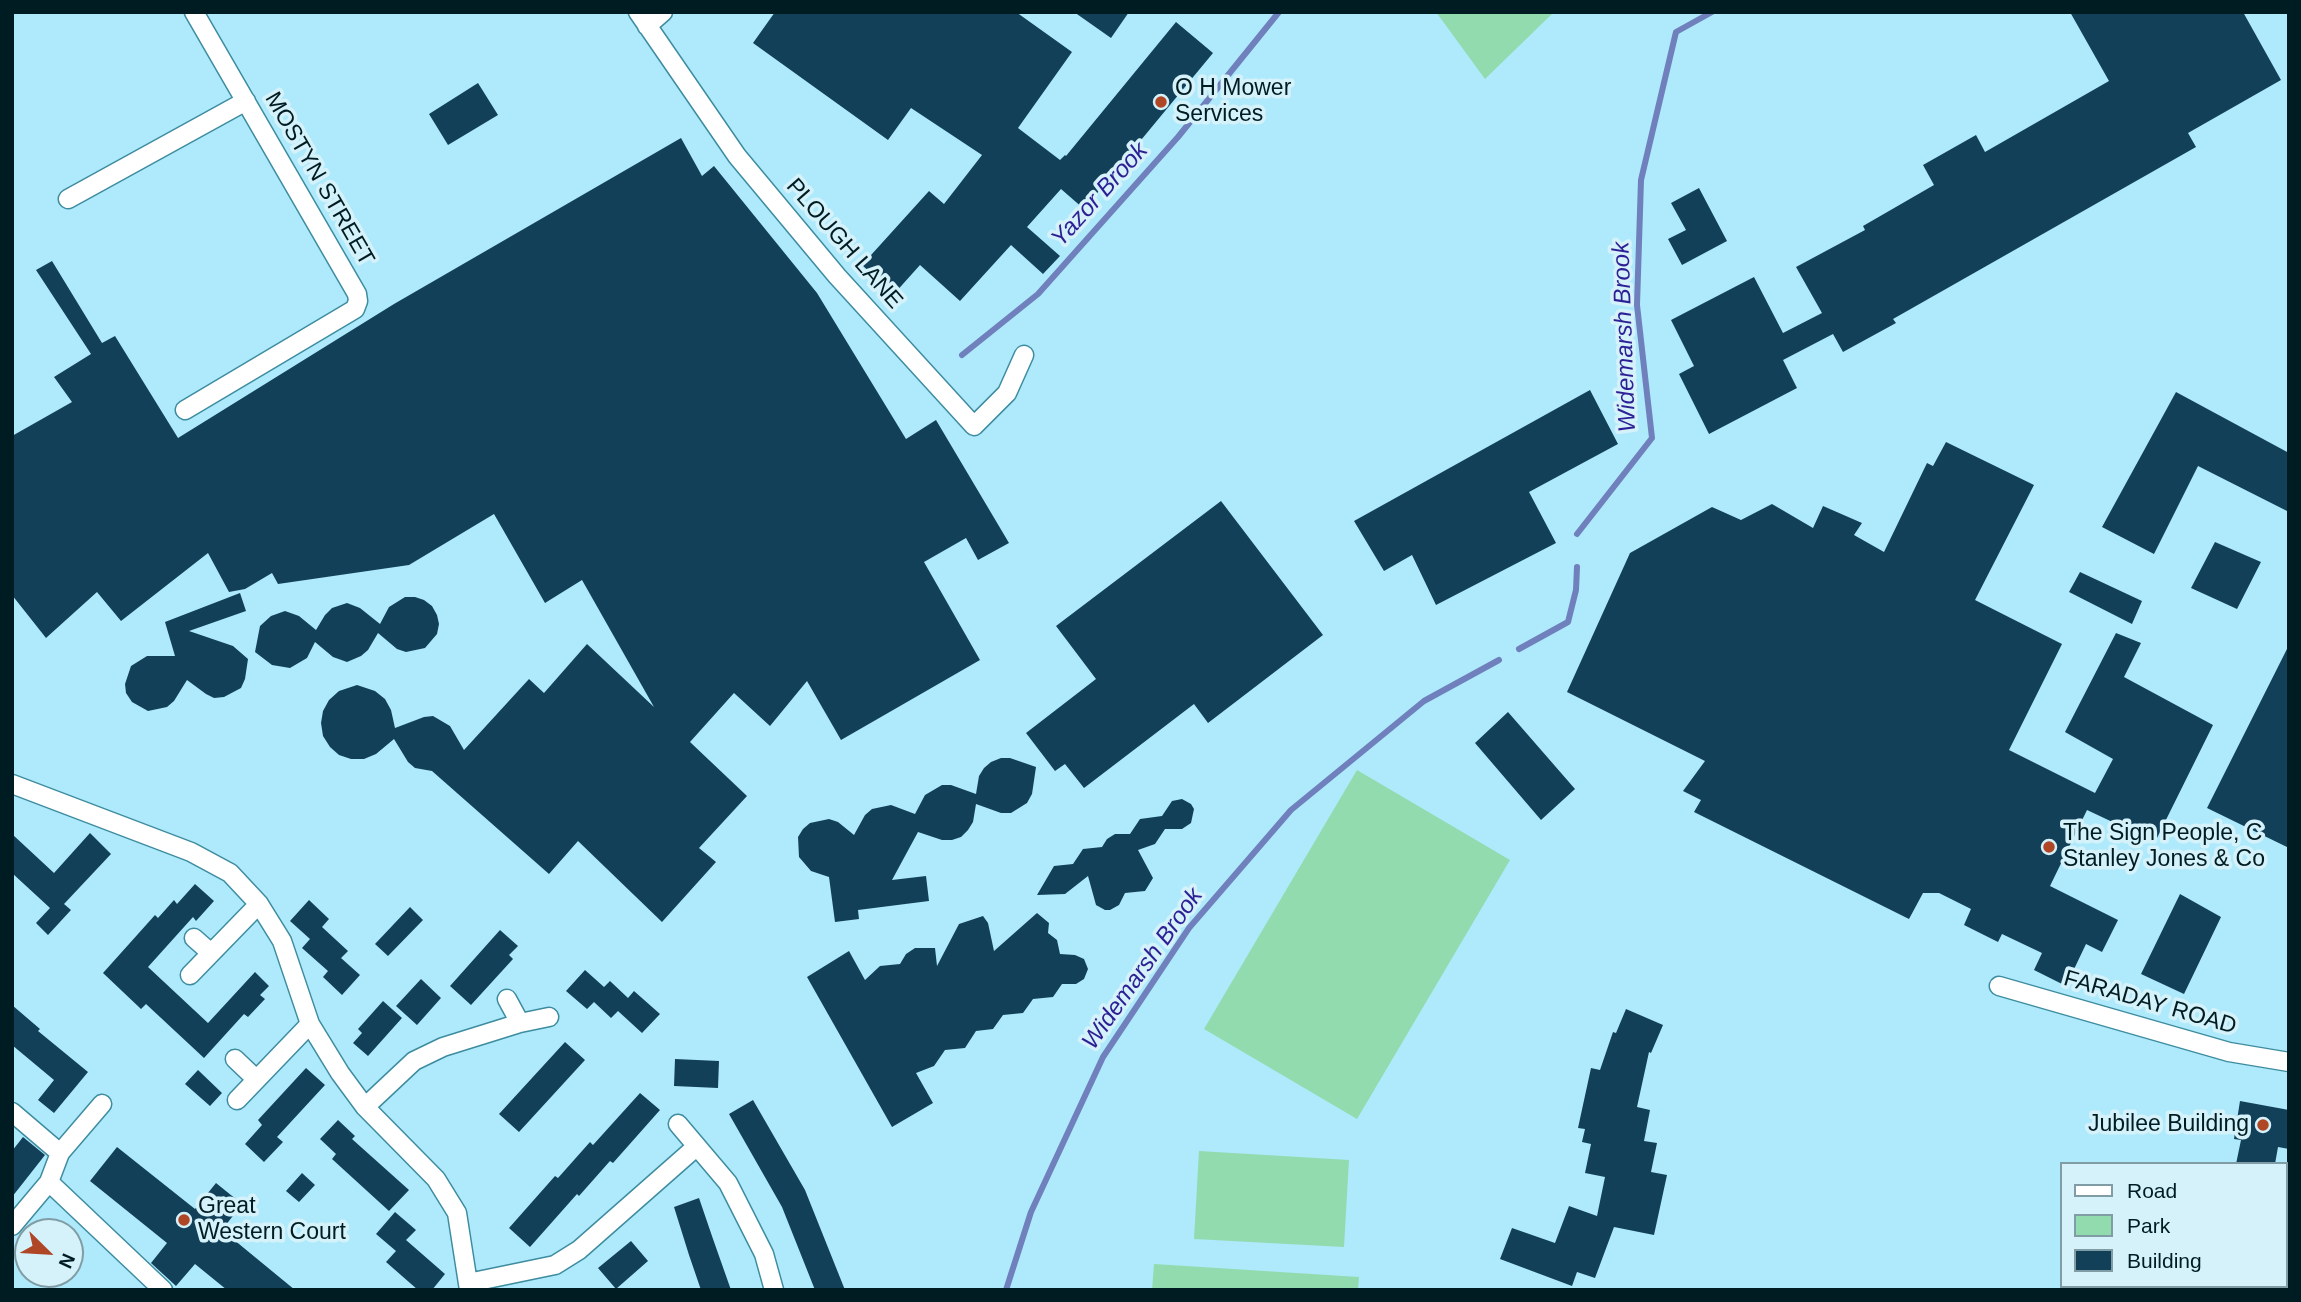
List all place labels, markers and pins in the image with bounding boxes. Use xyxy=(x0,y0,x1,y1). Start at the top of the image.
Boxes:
place label: O H Mower Services xyxy=(1175,75,1291,129)
marker: O H Mower Services xyxy=(1153,94,1169,110)
place label: The Sign People, C Stanley Jones & Co xyxy=(2063,820,2265,874)
marker: The Sign People, C Stanley Jones & Co xyxy=(2041,839,2057,855)
place label: Jubilee Building xyxy=(2088,1111,2249,1139)
marker: Jubilee Building xyxy=(2255,1117,2271,1133)
place label: Great Western Court xyxy=(198,1193,346,1247)
marker: Great Western Court xyxy=(176,1212,192,1228)

